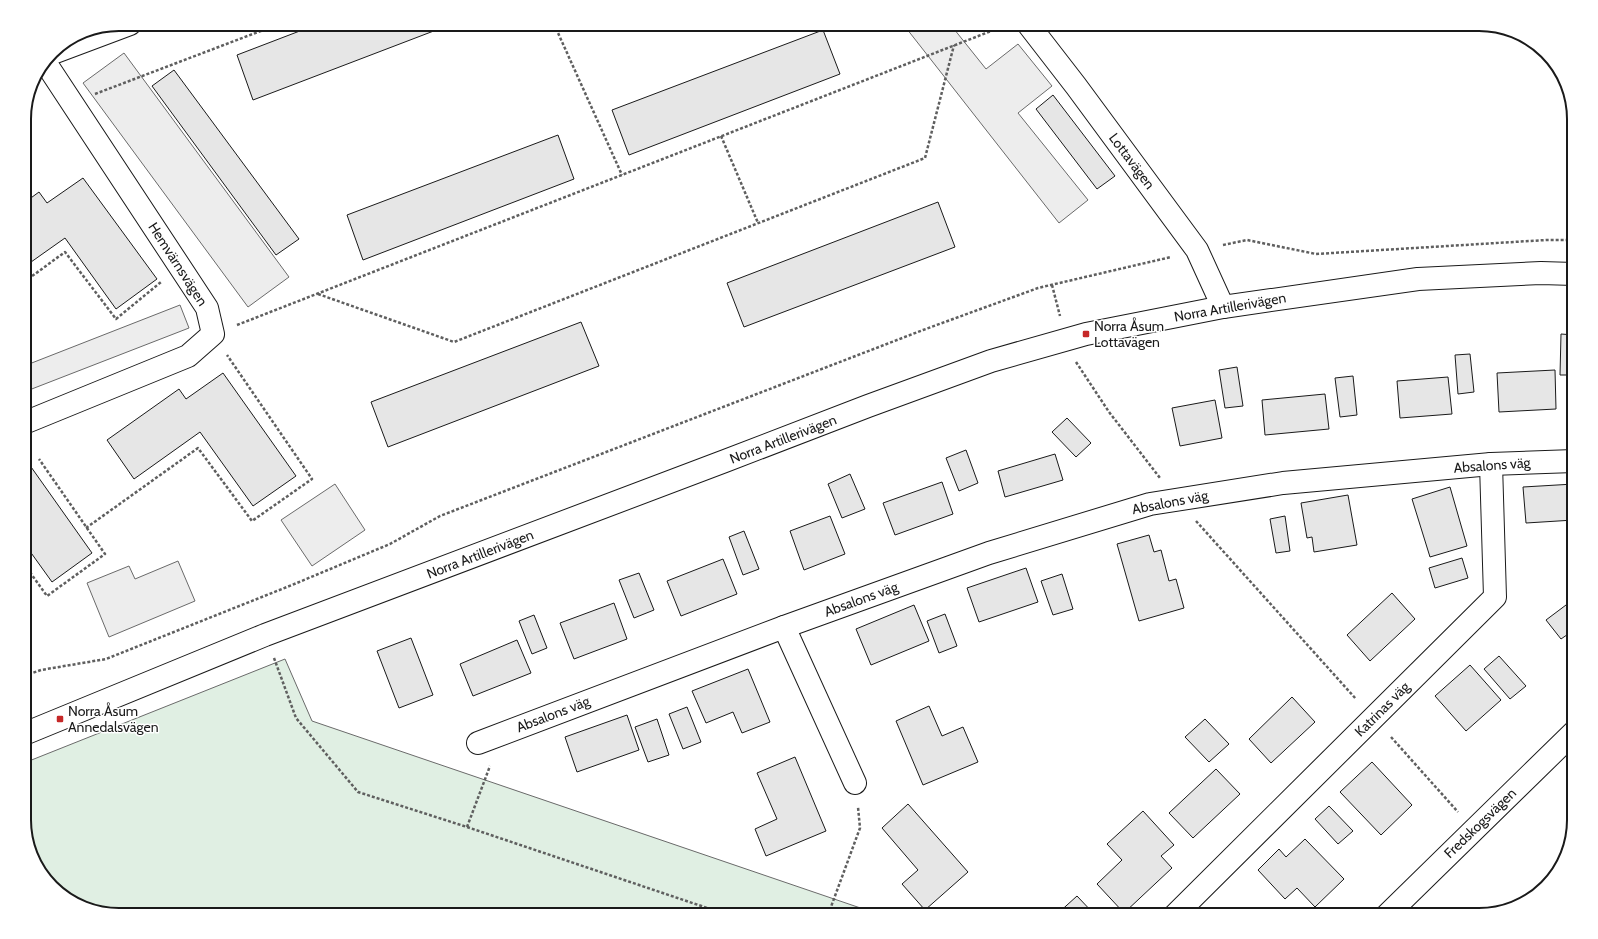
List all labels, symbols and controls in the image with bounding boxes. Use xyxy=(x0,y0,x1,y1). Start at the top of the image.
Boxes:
street label: Lottavägen xyxy=(1105,129,1159,193)
street label: Hemvärnsvägen xyxy=(144,219,212,309)
street label: Norra Artillerivägen xyxy=(1173,288,1288,326)
place label: Norra Åsum Lottavägen xyxy=(1094,317,1164,351)
marker: Norra Åsum Lottavägen xyxy=(1081,329,1091,339)
street label: Norra Artillerivägen xyxy=(727,410,839,468)
street label: Absalons väg xyxy=(1453,453,1532,477)
street label: Absalons väg xyxy=(1130,486,1211,518)
street label: Norra Artillerivägen xyxy=(424,525,536,583)
street label: Absalons väg xyxy=(822,577,901,621)
street label: Katrinas väg xyxy=(1351,677,1414,740)
street label: Absalons väg xyxy=(514,691,593,736)
place label: Norra Åsum Annedalsvägen xyxy=(68,702,159,736)
marker: Norra Åsum Annedalsvägen xyxy=(55,714,65,724)
street label: Fredskogsvägen xyxy=(1440,784,1520,862)

